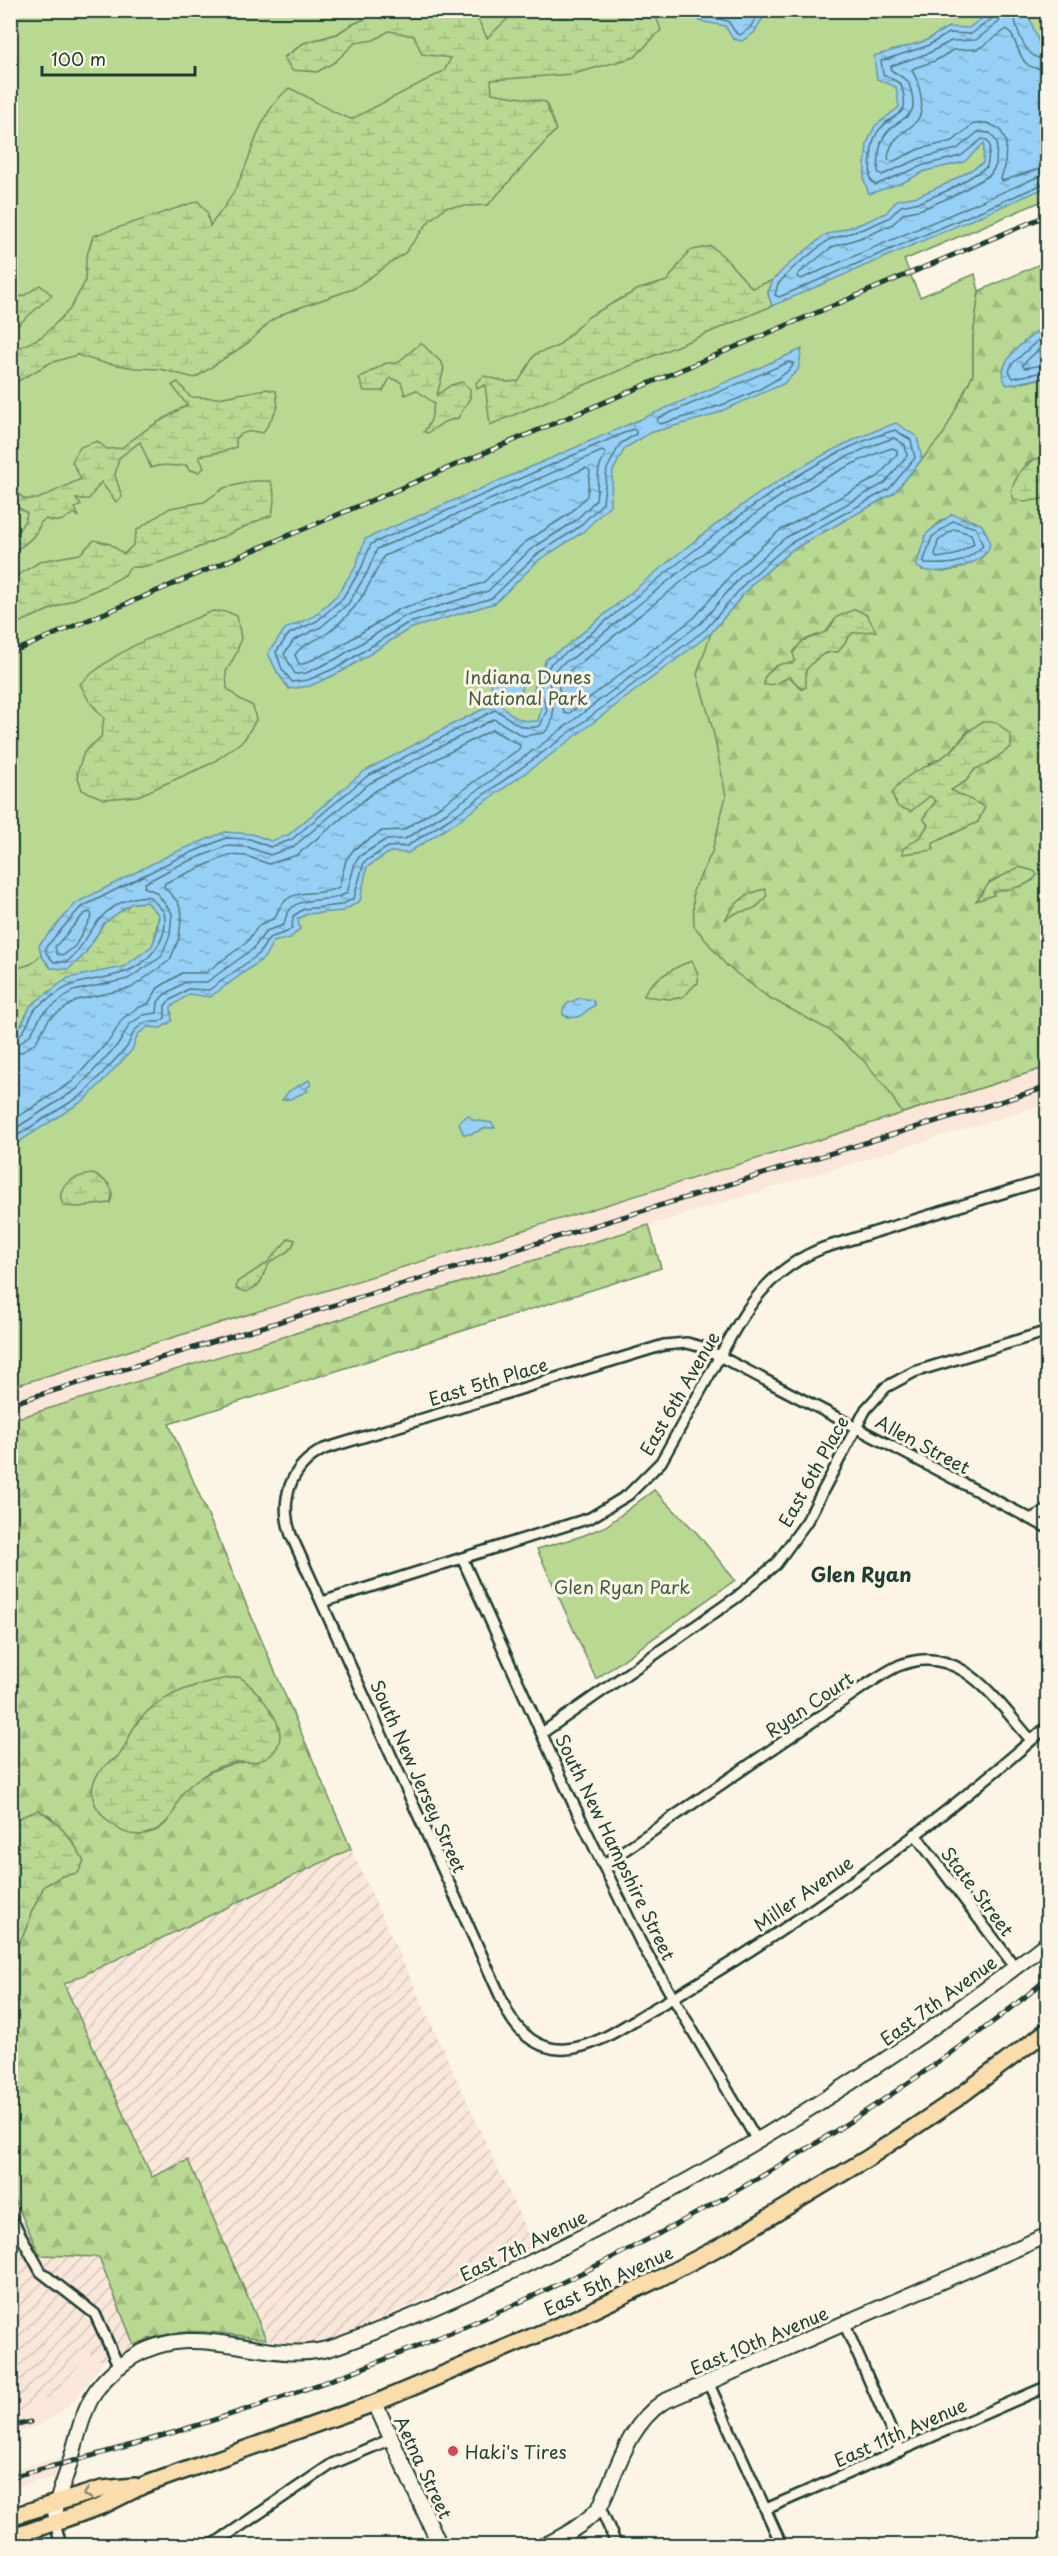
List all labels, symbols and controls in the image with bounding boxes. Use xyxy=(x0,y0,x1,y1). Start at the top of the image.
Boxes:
scale bar xyxy=(42,39,195,77)
text: 100 m xyxy=(51,45,106,72)
park label: Indiana Dunes National Park xyxy=(465,663,591,711)
street label: East 6th Avenue xyxy=(632,1326,726,1460)
street label: East 5th Place xyxy=(425,1350,551,1412)
street label: Allen Street xyxy=(871,1408,975,1480)
street label: East 6th Place xyxy=(771,1410,855,1532)
district label: Glen Ryan xyxy=(810,1559,912,1589)
park label: Glen Ryan Park xyxy=(554,1573,690,1600)
street label: Ryan Court xyxy=(760,1665,858,1743)
street label: South New Jersey Street xyxy=(364,1675,474,1877)
street label: South New Hampshire Street xyxy=(549,1729,683,1965)
street label: State Street xyxy=(935,1841,1021,1941)
street label: Miller Avenue xyxy=(748,1849,858,1937)
street label: East 7th Avenue xyxy=(874,1948,1002,2052)
street label: East 7th Avenue xyxy=(455,2202,591,2287)
street label: East 5th Avenue xyxy=(539,2238,677,2322)
street label: East 10th Avenue xyxy=(686,2299,832,2381)
street label: East 11th Avenue xyxy=(829,2391,971,2473)
street label: Aetna Street xyxy=(388,2411,460,2523)
place label: Haki's Tires xyxy=(465,2438,567,2465)
marker: Haki's Tires xyxy=(446,2444,460,2458)
one-way arrow xyxy=(82,2487,92,2499)

